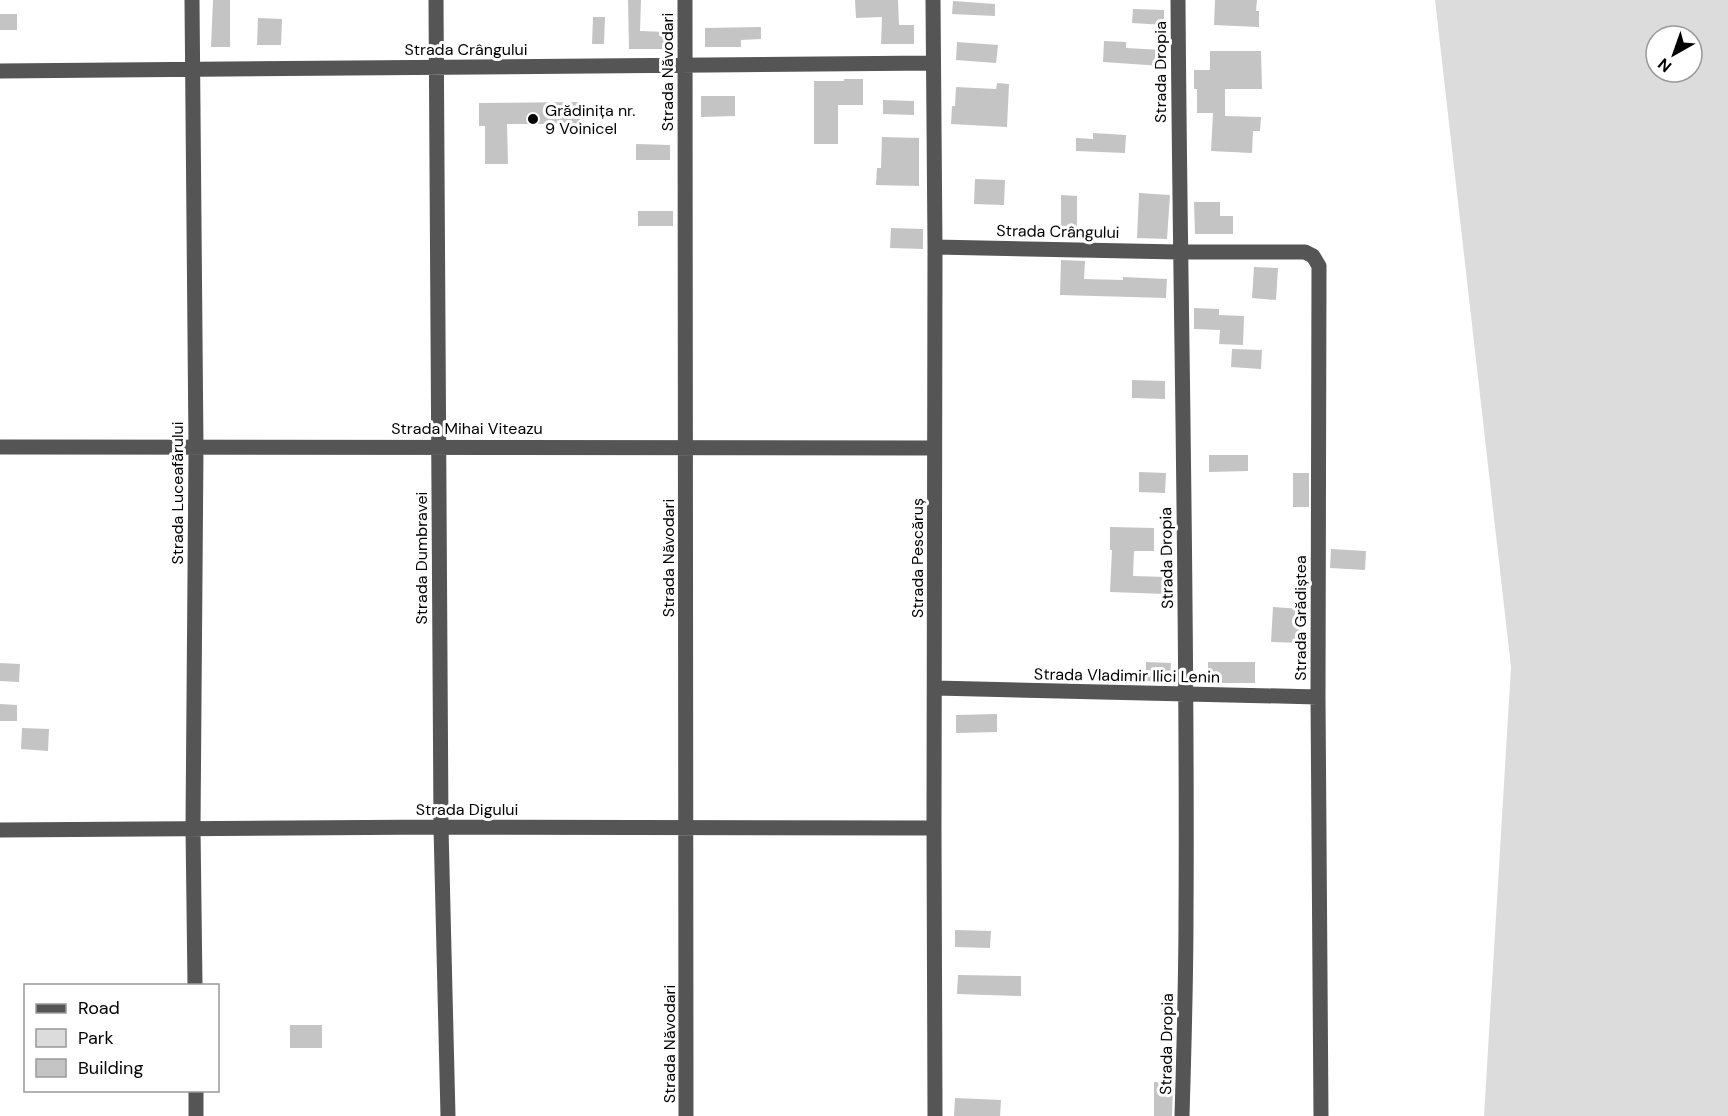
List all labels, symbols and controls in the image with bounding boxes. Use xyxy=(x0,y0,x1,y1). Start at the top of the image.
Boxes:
street label: Strada Năvodari xyxy=(657,13,678,131)
street label: Strada Dropia xyxy=(1150,21,1171,123)
north arrow xyxy=(1644,24,1704,84)
street label: Strada Crângului xyxy=(404,39,528,60)
text: N xyxy=(1653,53,1676,77)
place label: Grădinița nr. 9 Voinicel xyxy=(545,100,636,139)
marker: Grădinița nr. 9 Voinicel xyxy=(526,112,540,126)
street label: Strada Crângului xyxy=(996,220,1120,243)
street label: Strada Mihai Viteazu xyxy=(391,418,543,439)
street label: Strada Luceafărului xyxy=(167,421,188,565)
street label: Strada Dumbravei xyxy=(411,492,432,624)
street label: Strada Pescăruș xyxy=(907,498,928,618)
street label: Strada Năvodari xyxy=(658,499,679,617)
street label: Strada Dropia xyxy=(1155,507,1178,609)
street label: Strada Grădiștea xyxy=(1290,555,1311,681)
street label: Strada Vladimir Ilici Lenin xyxy=(1034,663,1220,688)
street label: Strada Digului xyxy=(416,799,518,820)
legend xyxy=(24,984,219,1092)
street label: Strada Năvodari xyxy=(659,985,680,1103)
street label: Strada Dropia xyxy=(1155,993,1178,1095)
text: Road xyxy=(78,996,120,1020)
text: Park xyxy=(78,1026,114,1050)
text: Building xyxy=(78,1056,143,1080)

